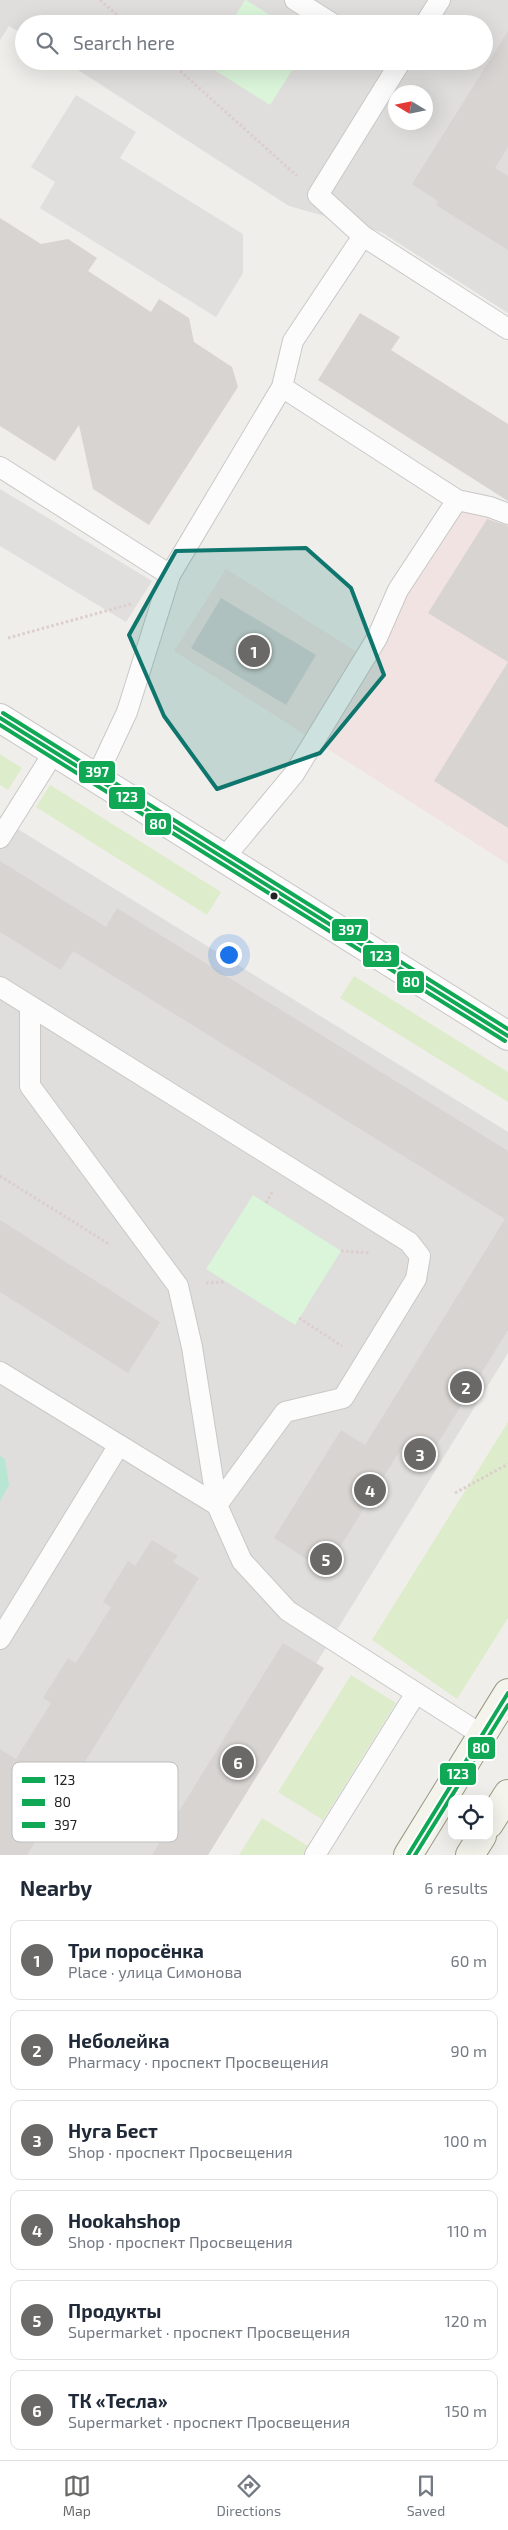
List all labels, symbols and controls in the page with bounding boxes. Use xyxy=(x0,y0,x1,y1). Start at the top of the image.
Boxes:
search box xyxy=(15,15,493,70)
icon: search xyxy=(33,29,61,57)
text: Search here xyxy=(73,31,175,54)
north arrow xyxy=(388,85,433,130)
pin: 1 xyxy=(238,632,270,670)
line badge: 397 xyxy=(78,760,116,784)
text: 397 xyxy=(85,763,109,780)
line badge: 123 xyxy=(108,786,146,810)
text: 123 xyxy=(116,788,138,805)
line badge: 80 xyxy=(144,812,172,836)
text: 80 xyxy=(149,815,167,832)
unlabelled marker xyxy=(269,891,279,901)
line badge: 397 xyxy=(331,918,369,942)
text: 397 xyxy=(338,921,362,938)
your location xyxy=(216,942,242,968)
line badge: 123 xyxy=(362,944,400,968)
text: 123 xyxy=(370,947,392,964)
line badge: 80 xyxy=(396,970,425,994)
text: 80 xyxy=(402,973,420,990)
pin: 2 xyxy=(450,1368,482,1406)
pin: 3 xyxy=(404,1435,436,1473)
pin: 4 xyxy=(354,1471,386,1509)
pin: 5 xyxy=(310,1540,342,1578)
line badge: 80 xyxy=(467,1736,496,1760)
text: 80 xyxy=(472,1739,490,1756)
pin: 6 xyxy=(222,1743,254,1781)
legend xyxy=(12,1762,178,1842)
line badge: 123 xyxy=(439,1762,477,1786)
text: 123 xyxy=(447,1765,469,1782)
text: 123 xyxy=(54,1771,75,1788)
text: 80 xyxy=(54,1793,71,1810)
map controls xyxy=(448,1795,493,1840)
button: locate xyxy=(448,1795,493,1840)
text: 397 xyxy=(54,1816,77,1833)
text: Nearby xyxy=(20,1875,92,1900)
text: 6 results xyxy=(424,1878,488,1897)
text: Три поросёнка xyxy=(68,1939,204,1962)
text: 1 xyxy=(34,1951,40,1970)
text: 60 m xyxy=(451,1951,487,1970)
text: Place · улица Симонова xyxy=(68,1962,242,1981)
text: Неболейка xyxy=(68,2029,170,2052)
text: 2 xyxy=(32,2041,42,2060)
text: 90 m xyxy=(451,2041,487,2060)
text: Pharmacy · проспект Просвещения xyxy=(68,2052,329,2071)
text: Нуга Бест xyxy=(68,2119,158,2142)
text: 3 xyxy=(32,2131,42,2150)
text: 100 m xyxy=(444,2131,487,2150)
text: Shop · проспект Просвещения xyxy=(68,2142,293,2161)
text: Hookahshop xyxy=(68,2209,181,2232)
text: 4 xyxy=(32,2221,42,2240)
text: 110 m xyxy=(447,2221,487,2240)
text: Shop · проспект Просвещения xyxy=(68,2232,293,2251)
text: Продукты xyxy=(68,2299,161,2322)
text: 5 xyxy=(33,2311,41,2330)
text: 120 m xyxy=(444,2311,487,2330)
text: Supermarket · проспект Просвещения xyxy=(68,2322,350,2341)
text: ТК «Тесла» xyxy=(68,2389,168,2412)
text: 6 xyxy=(32,2401,42,2420)
text: 150 m xyxy=(445,2401,487,2420)
text: Supermarket · проспект Просвещения xyxy=(68,2412,350,2431)
tab: Map xyxy=(63,2472,91,2519)
tab: Directions xyxy=(217,2472,281,2519)
tab: Saved xyxy=(407,2472,445,2519)

